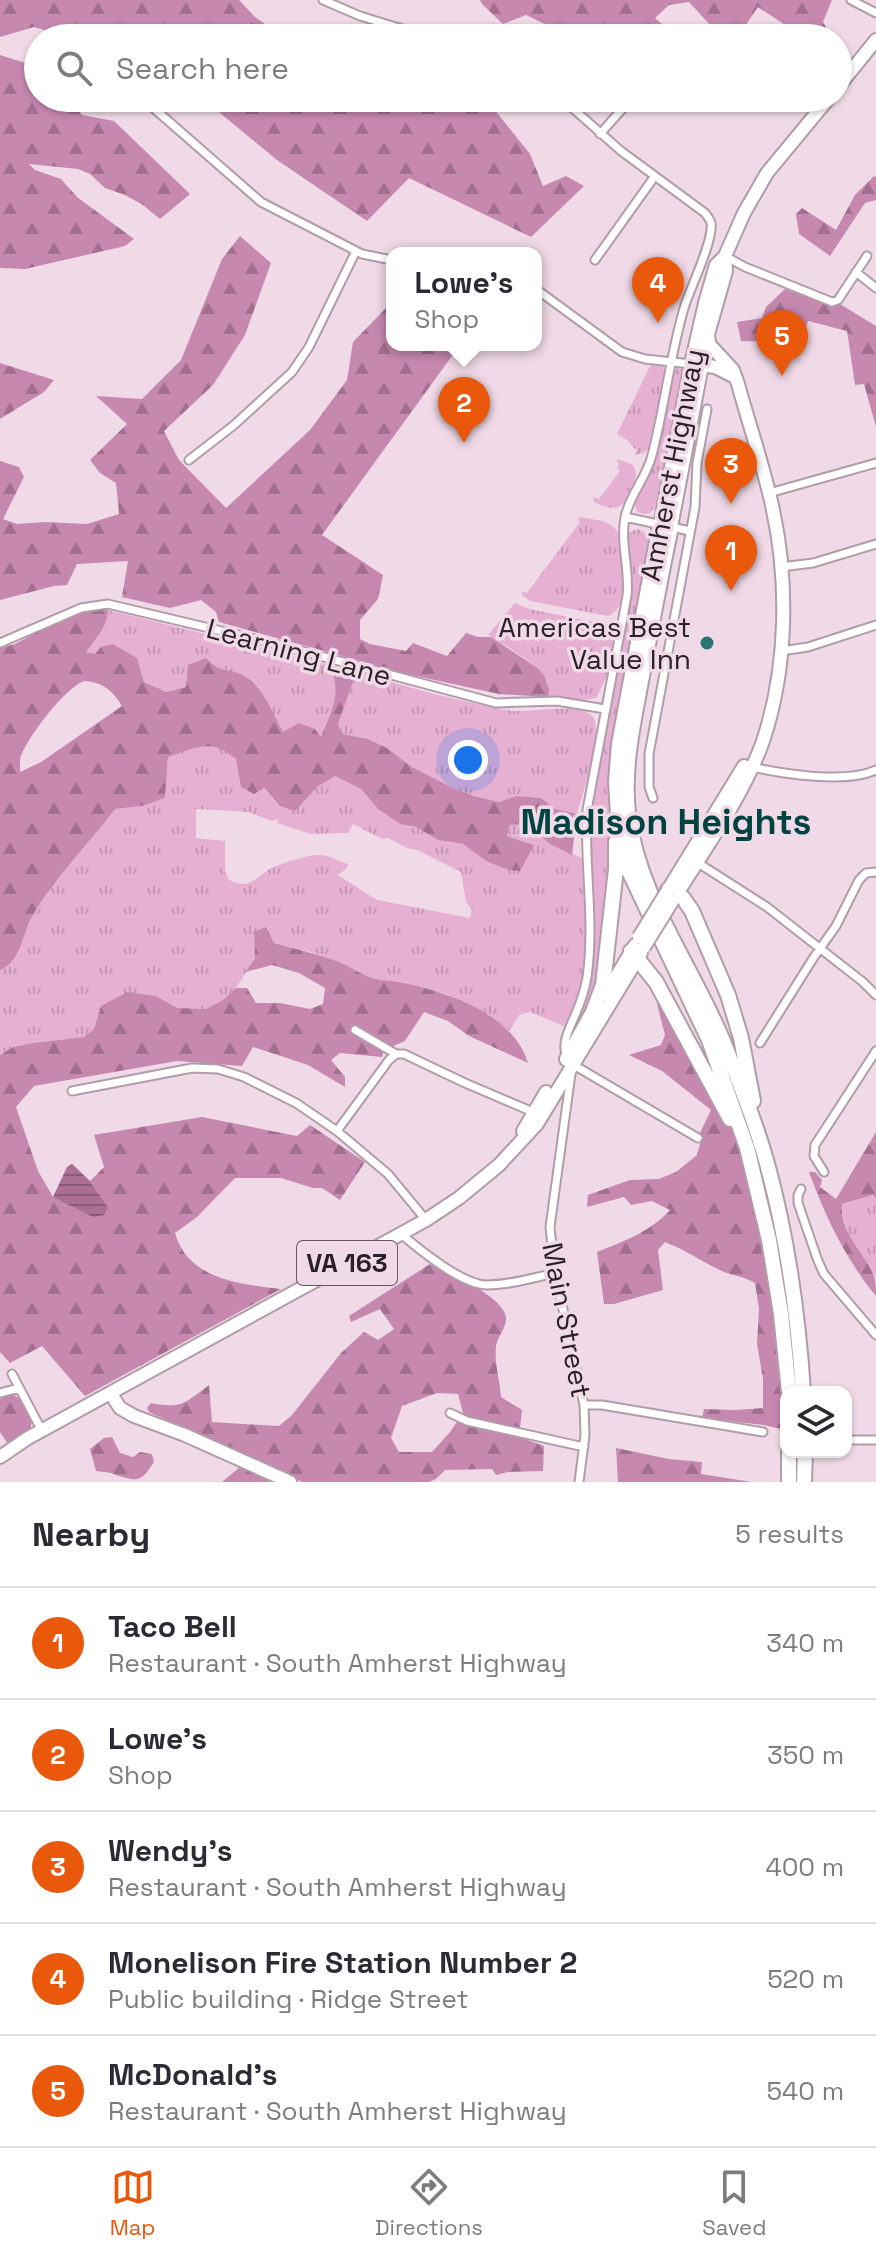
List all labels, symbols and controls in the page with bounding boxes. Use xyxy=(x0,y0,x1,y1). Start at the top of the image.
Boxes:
search box xyxy=(24,24,852,112)
icon: search xyxy=(52,46,96,90)
text: Search here xyxy=(116,49,289,88)
popup xyxy=(386,247,542,351)
pin: 4 xyxy=(632,257,684,323)
text: Lowe's xyxy=(415,263,513,302)
text: Shop xyxy=(415,302,479,336)
pin: 5 xyxy=(756,310,808,376)
street label: Amherst Highway xyxy=(632,346,712,584)
pin: 2 xyxy=(438,377,490,443)
pin: 3 xyxy=(705,438,757,504)
pin: 1 xyxy=(705,525,757,591)
place label: Americas Best Value Inn xyxy=(498,609,691,677)
street label: Learning Lane xyxy=(203,610,395,694)
marker: Americas Best Value Inn xyxy=(698,634,716,652)
your location xyxy=(448,740,488,780)
district label: Madison Heights xyxy=(521,799,811,845)
street label: Main Street xyxy=(534,1239,600,1401)
road number: VA 163 xyxy=(297,1241,397,1285)
map controls xyxy=(780,1386,852,1458)
button: layers xyxy=(780,1386,852,1458)
text: Nearby xyxy=(32,1513,150,1556)
text: 5 results xyxy=(735,1517,844,1551)
text: Taco Bell xyxy=(108,1607,237,1646)
text: 1 xyxy=(52,1626,64,1660)
text: 340 m xyxy=(766,1626,844,1660)
text: Restaurant · South Amherst Highway xyxy=(108,1646,567,1680)
text: Lowe's xyxy=(108,1719,207,1758)
text: 2 xyxy=(50,1738,66,1772)
text: 350 m xyxy=(767,1738,844,1772)
text: Shop xyxy=(108,1758,173,1792)
text: Wendy's xyxy=(108,1831,232,1870)
text: 3 xyxy=(50,1850,66,1884)
text: 400 m xyxy=(765,1850,844,1884)
text: Restaurant · South Amherst Highway xyxy=(108,1870,567,1904)
text: Monelison Fire Station Number 2 xyxy=(108,1943,577,1982)
text: 4 xyxy=(50,1962,66,1996)
text: 520 m xyxy=(767,1962,844,1996)
text: Public building · Ridge Street xyxy=(108,1982,468,2016)
text: McDonald's xyxy=(108,2055,278,2094)
text: 5 xyxy=(50,2074,66,2108)
text: 540 m xyxy=(766,2074,844,2108)
text: Restaurant · South Amherst Highway xyxy=(108,2094,567,2128)
tab: Map xyxy=(110,2165,156,2241)
tab: Directions xyxy=(375,2165,483,2241)
tab: Saved xyxy=(702,2165,766,2241)

